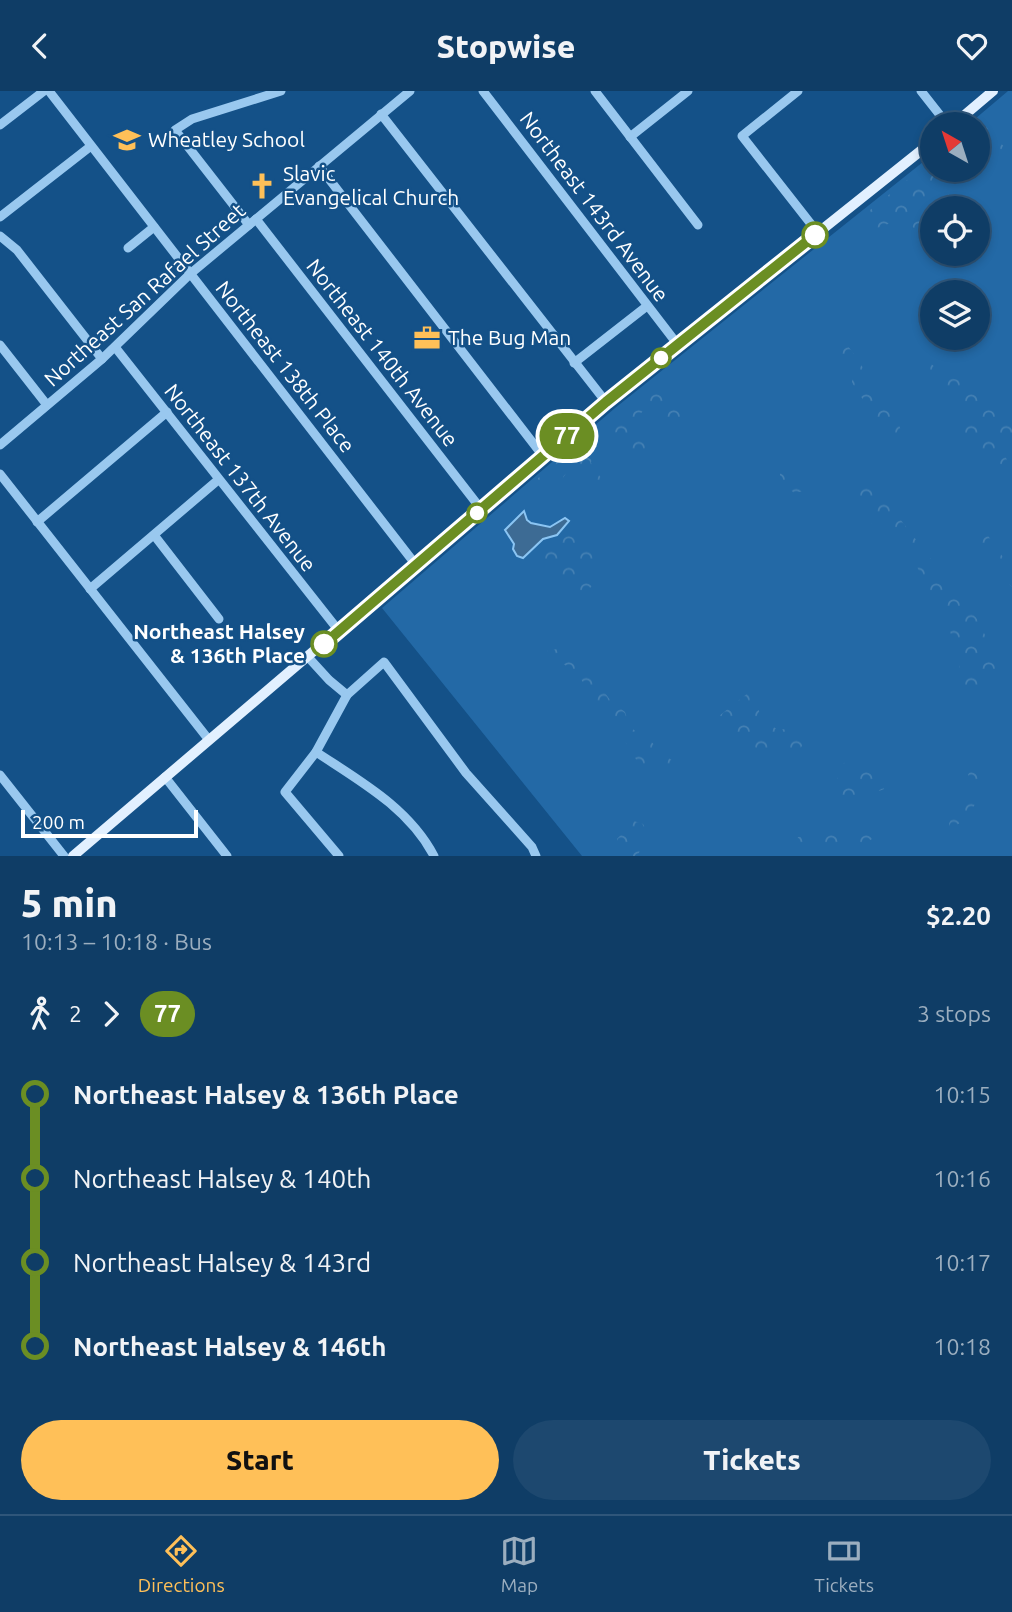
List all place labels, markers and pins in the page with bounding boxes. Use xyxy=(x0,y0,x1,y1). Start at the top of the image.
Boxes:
school or university icon: Wheatley School xyxy=(112,125,142,155)
place label: Wheatley School xyxy=(148,127,305,151)
place label: Slavic Evangelical Church xyxy=(283,161,459,209)
church icon: Slavic Evangelical Church xyxy=(247,171,277,201)
unlabelled marker xyxy=(802,222,828,248)
office icon: The Bug Man xyxy=(412,323,442,353)
place label: The Bug Man xyxy=(448,325,571,349)
unlabelled marker xyxy=(651,348,671,368)
unlabelled marker xyxy=(467,503,487,523)
place label: Northeast Halsey & 136th Place xyxy=(133,619,305,667)
marker: Northeast Halsey & 136th Place xyxy=(311,631,337,657)

